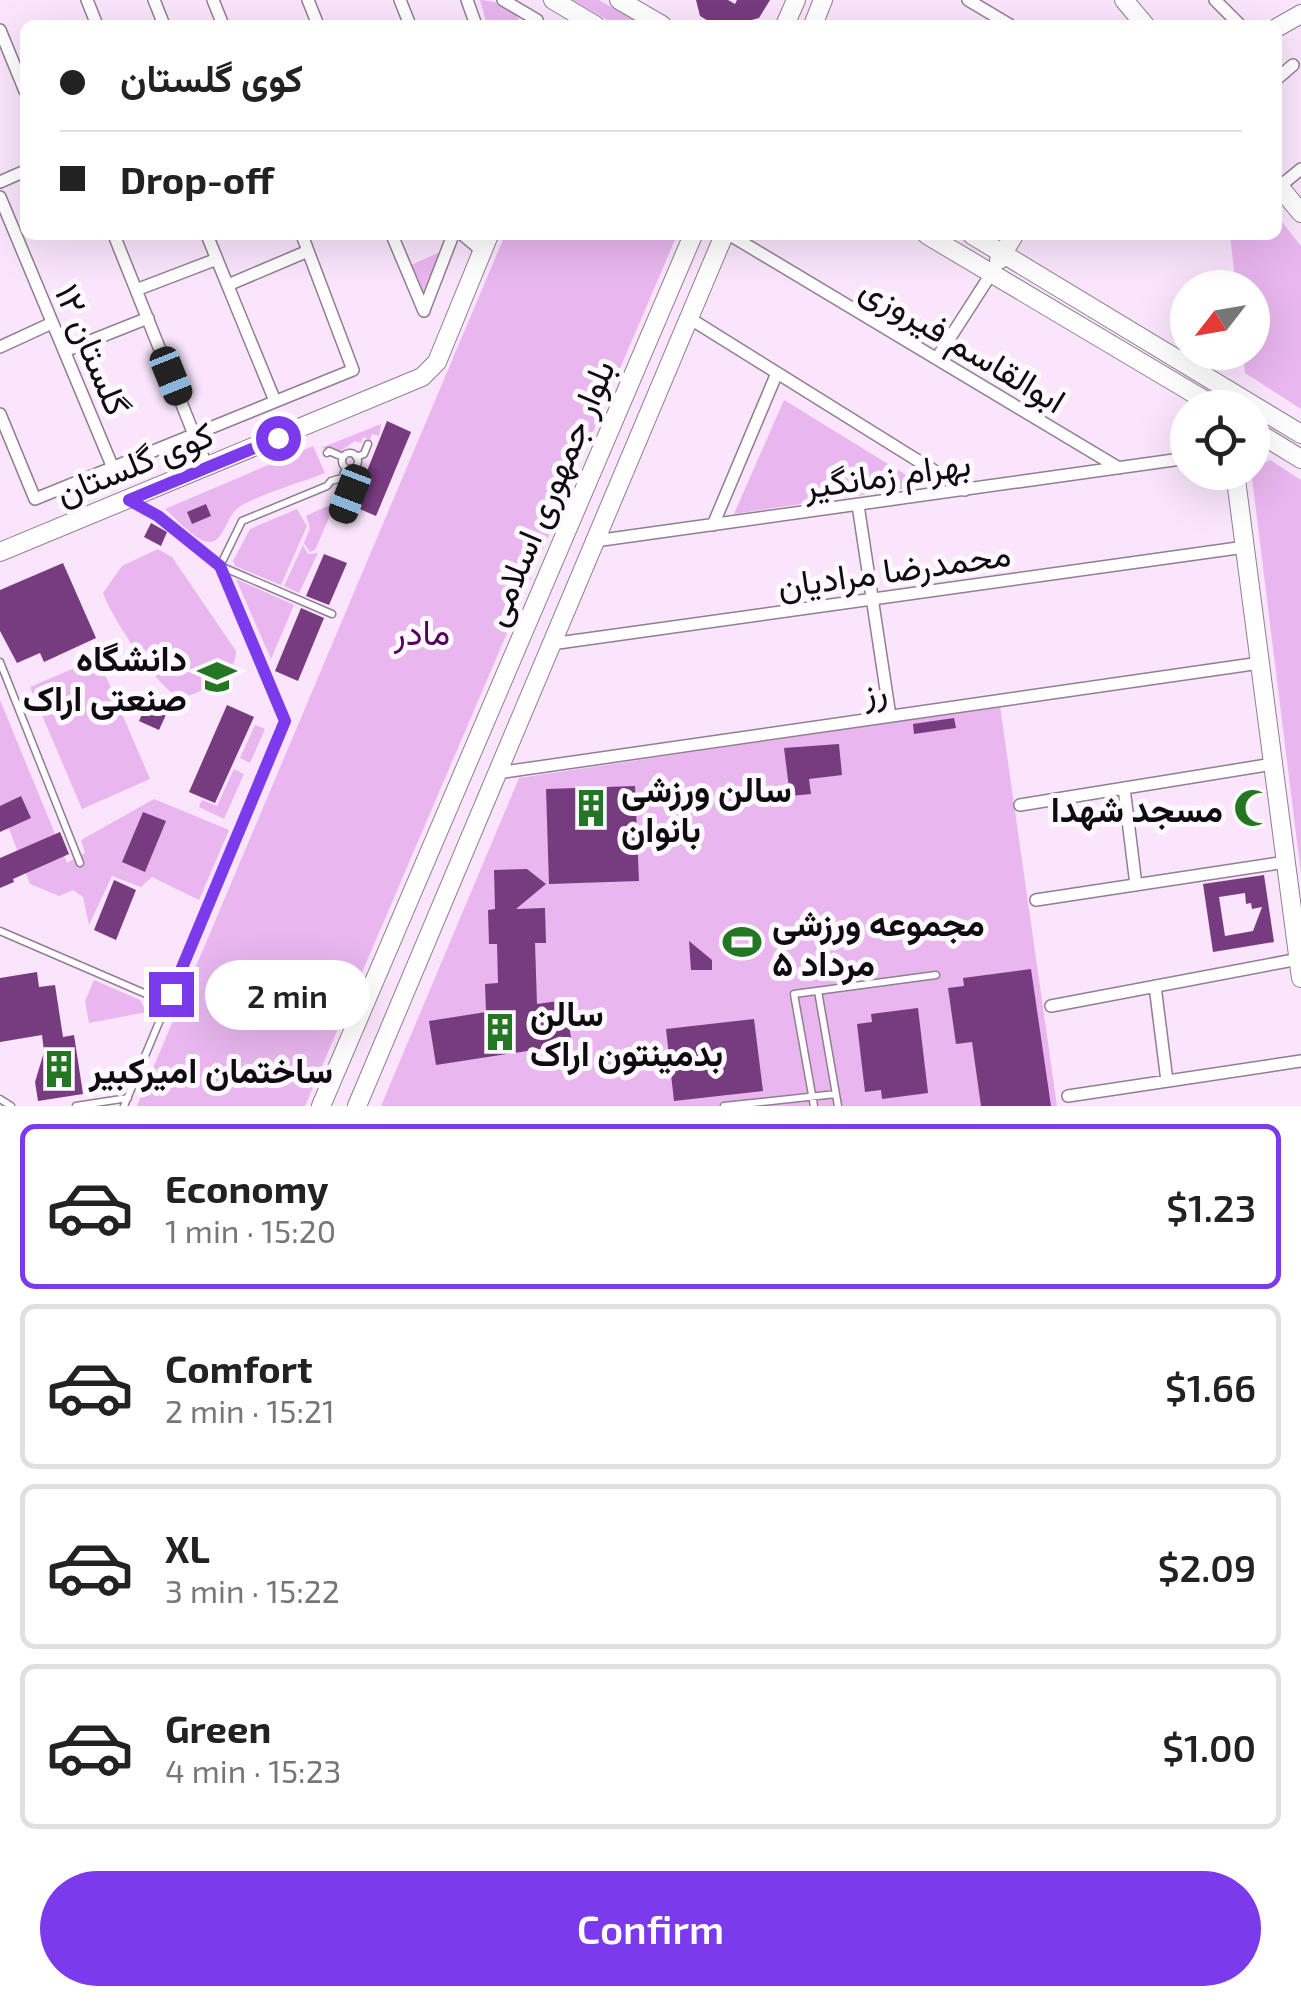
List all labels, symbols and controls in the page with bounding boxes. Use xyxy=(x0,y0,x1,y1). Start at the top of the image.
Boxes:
text: کوی گلستان xyxy=(120,54,303,100)
text: Drop-off xyxy=(120,156,274,202)
street label: ابوالقاسم فیروزی xyxy=(852,265,1074,424)
north arrow xyxy=(1170,270,1270,370)
map controls xyxy=(1170,270,1270,490)
street label: گلستان ۱۲ xyxy=(47,277,140,421)
car xyxy=(146,343,196,409)
street label: بلوار جمهوری اسلامی xyxy=(472,353,625,632)
button: locate xyxy=(1170,390,1270,490)
street label: کوی گلستان xyxy=(49,411,220,515)
route start xyxy=(256,416,301,461)
street label: بهرام زمانگیر xyxy=(800,441,974,510)
car xyxy=(325,461,375,527)
street label: محمدرضا مرادیان xyxy=(775,531,1014,608)
park label: مادر xyxy=(393,610,450,655)
place label: دانشگاه صنعتی اراک xyxy=(23,636,187,721)
school or university icon: دانشگاه صنعتی اراک xyxy=(196,656,238,698)
street label: رز xyxy=(859,668,890,716)
place label: سالن ورزشی بانوان xyxy=(621,767,792,852)
building icon: سالن ورزشی بانوان xyxy=(570,787,612,829)
place label: مسجد شهدا xyxy=(1051,787,1223,832)
mosque icon: مسجد شهدا xyxy=(1232,787,1274,829)
place label: مجموعه ورزشی ۵ مرداد xyxy=(772,901,985,986)
sports icon: مجموعه ورزشی ۵ مرداد xyxy=(721,921,763,963)
callout: 2 min xyxy=(206,959,371,1029)
route end xyxy=(149,972,194,1017)
text: 2 min xyxy=(247,976,328,1014)
place label: سالن بدمینتون اراک xyxy=(530,991,723,1076)
building icon: سالن بدمینتون اراک xyxy=(479,1011,521,1053)
building icon: ساختمان امیرکبیر xyxy=(38,1048,80,1090)
place label: ساختمان امیرکبیر xyxy=(88,1048,333,1093)
icon: car xyxy=(45,1162,135,1252)
text: Economy xyxy=(165,1165,329,1211)
text: $1.23 xyxy=(1166,1184,1256,1230)
text: 1 min · 15:20 xyxy=(165,1211,336,1249)
icon: car xyxy=(45,1342,135,1432)
text: Comfort xyxy=(165,1345,313,1391)
text: $1.66 xyxy=(1165,1364,1256,1410)
text: 2 min · 15:21 xyxy=(165,1391,335,1429)
icon: car xyxy=(45,1522,135,1612)
text: XL xyxy=(165,1525,210,1571)
text: $2.09 xyxy=(1158,1544,1256,1590)
text: 3 min · 15:22 xyxy=(165,1571,340,1609)
icon: car xyxy=(45,1702,135,1792)
text: Green xyxy=(165,1705,271,1751)
text: $1.00 xyxy=(1162,1724,1256,1770)
text: 4 min · 15:23 xyxy=(165,1751,341,1789)
button: Confirm xyxy=(40,1871,1261,1986)

